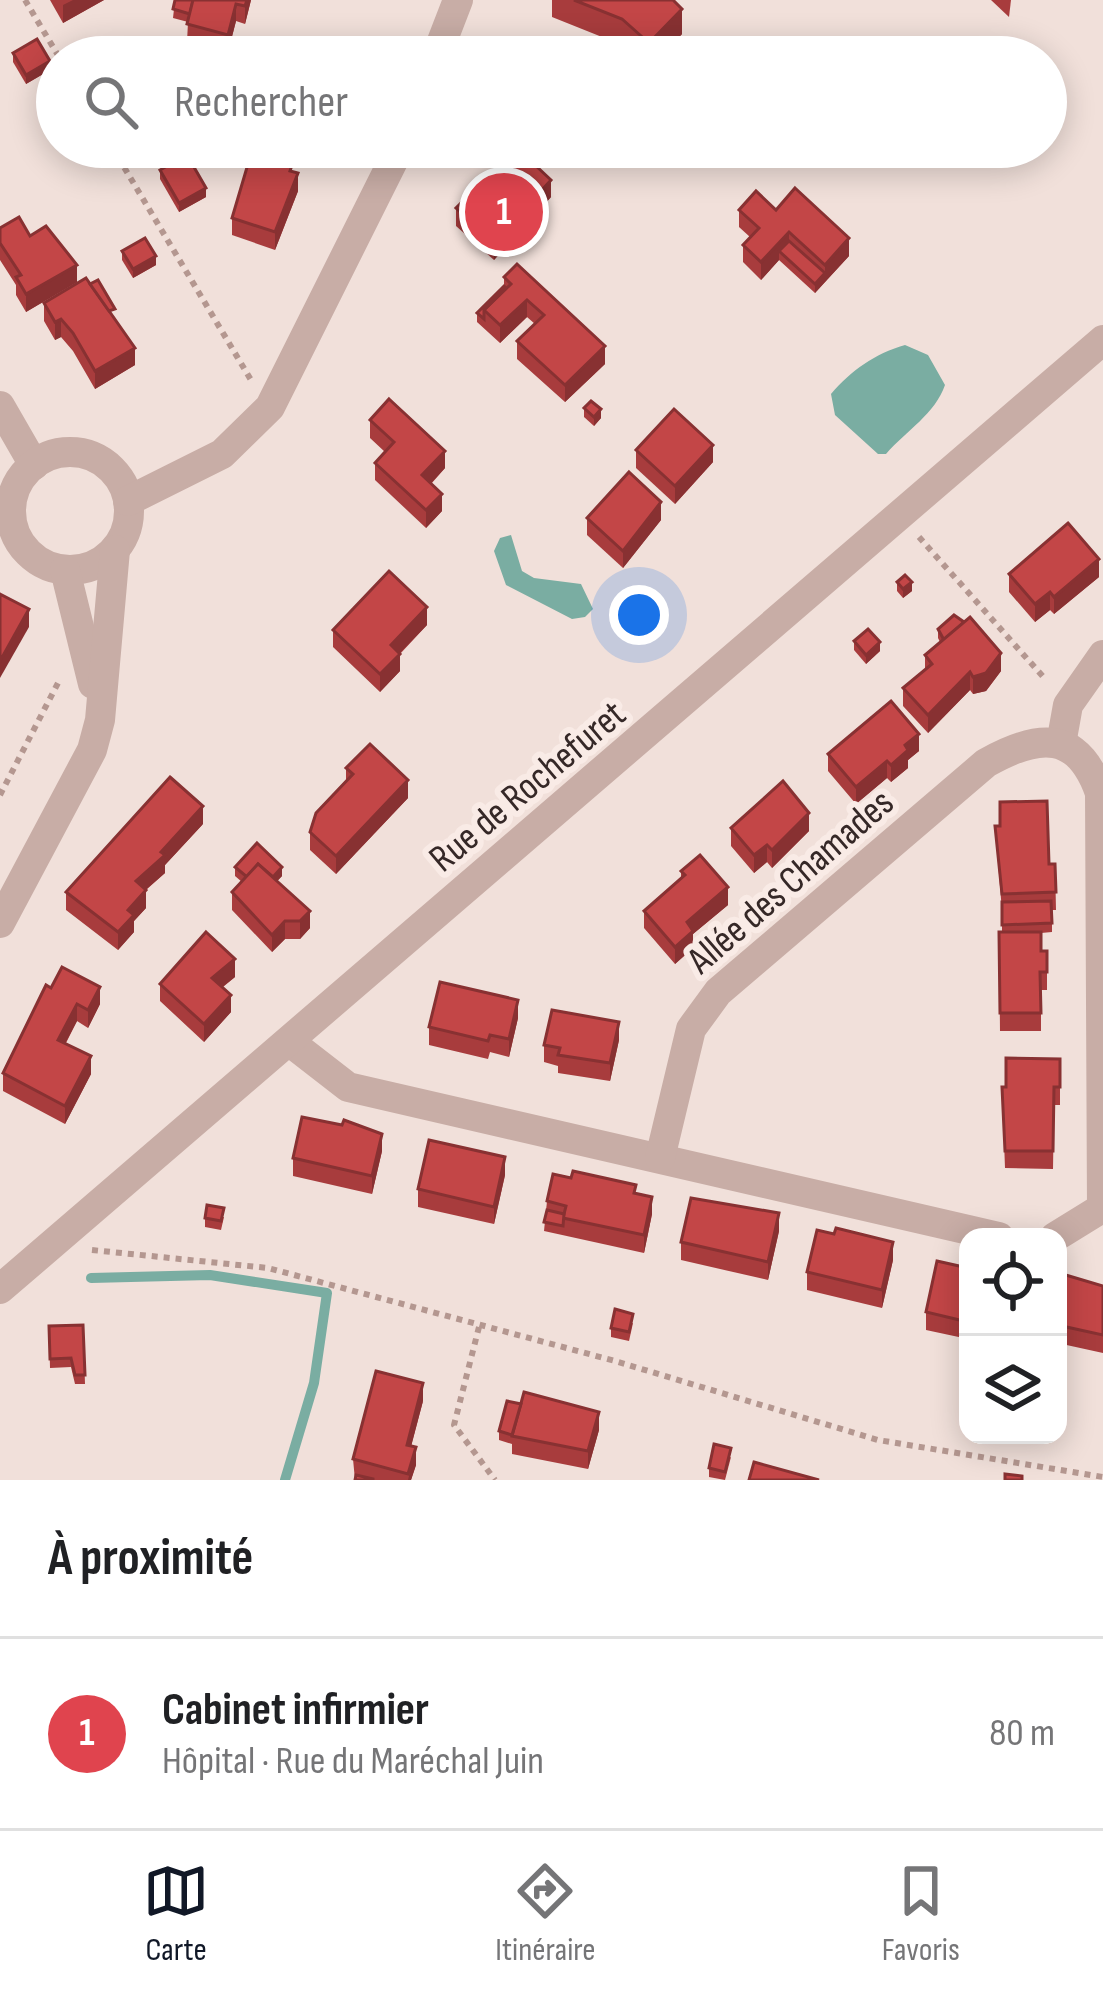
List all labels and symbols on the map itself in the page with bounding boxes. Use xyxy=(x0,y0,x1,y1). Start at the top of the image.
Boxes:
pin: 1 xyxy=(465,167,543,257)
your location xyxy=(609,585,669,645)
street label: Rue de Rochefuret xyxy=(420,691,636,883)
street label: Allée des Chamades xyxy=(677,780,904,985)

